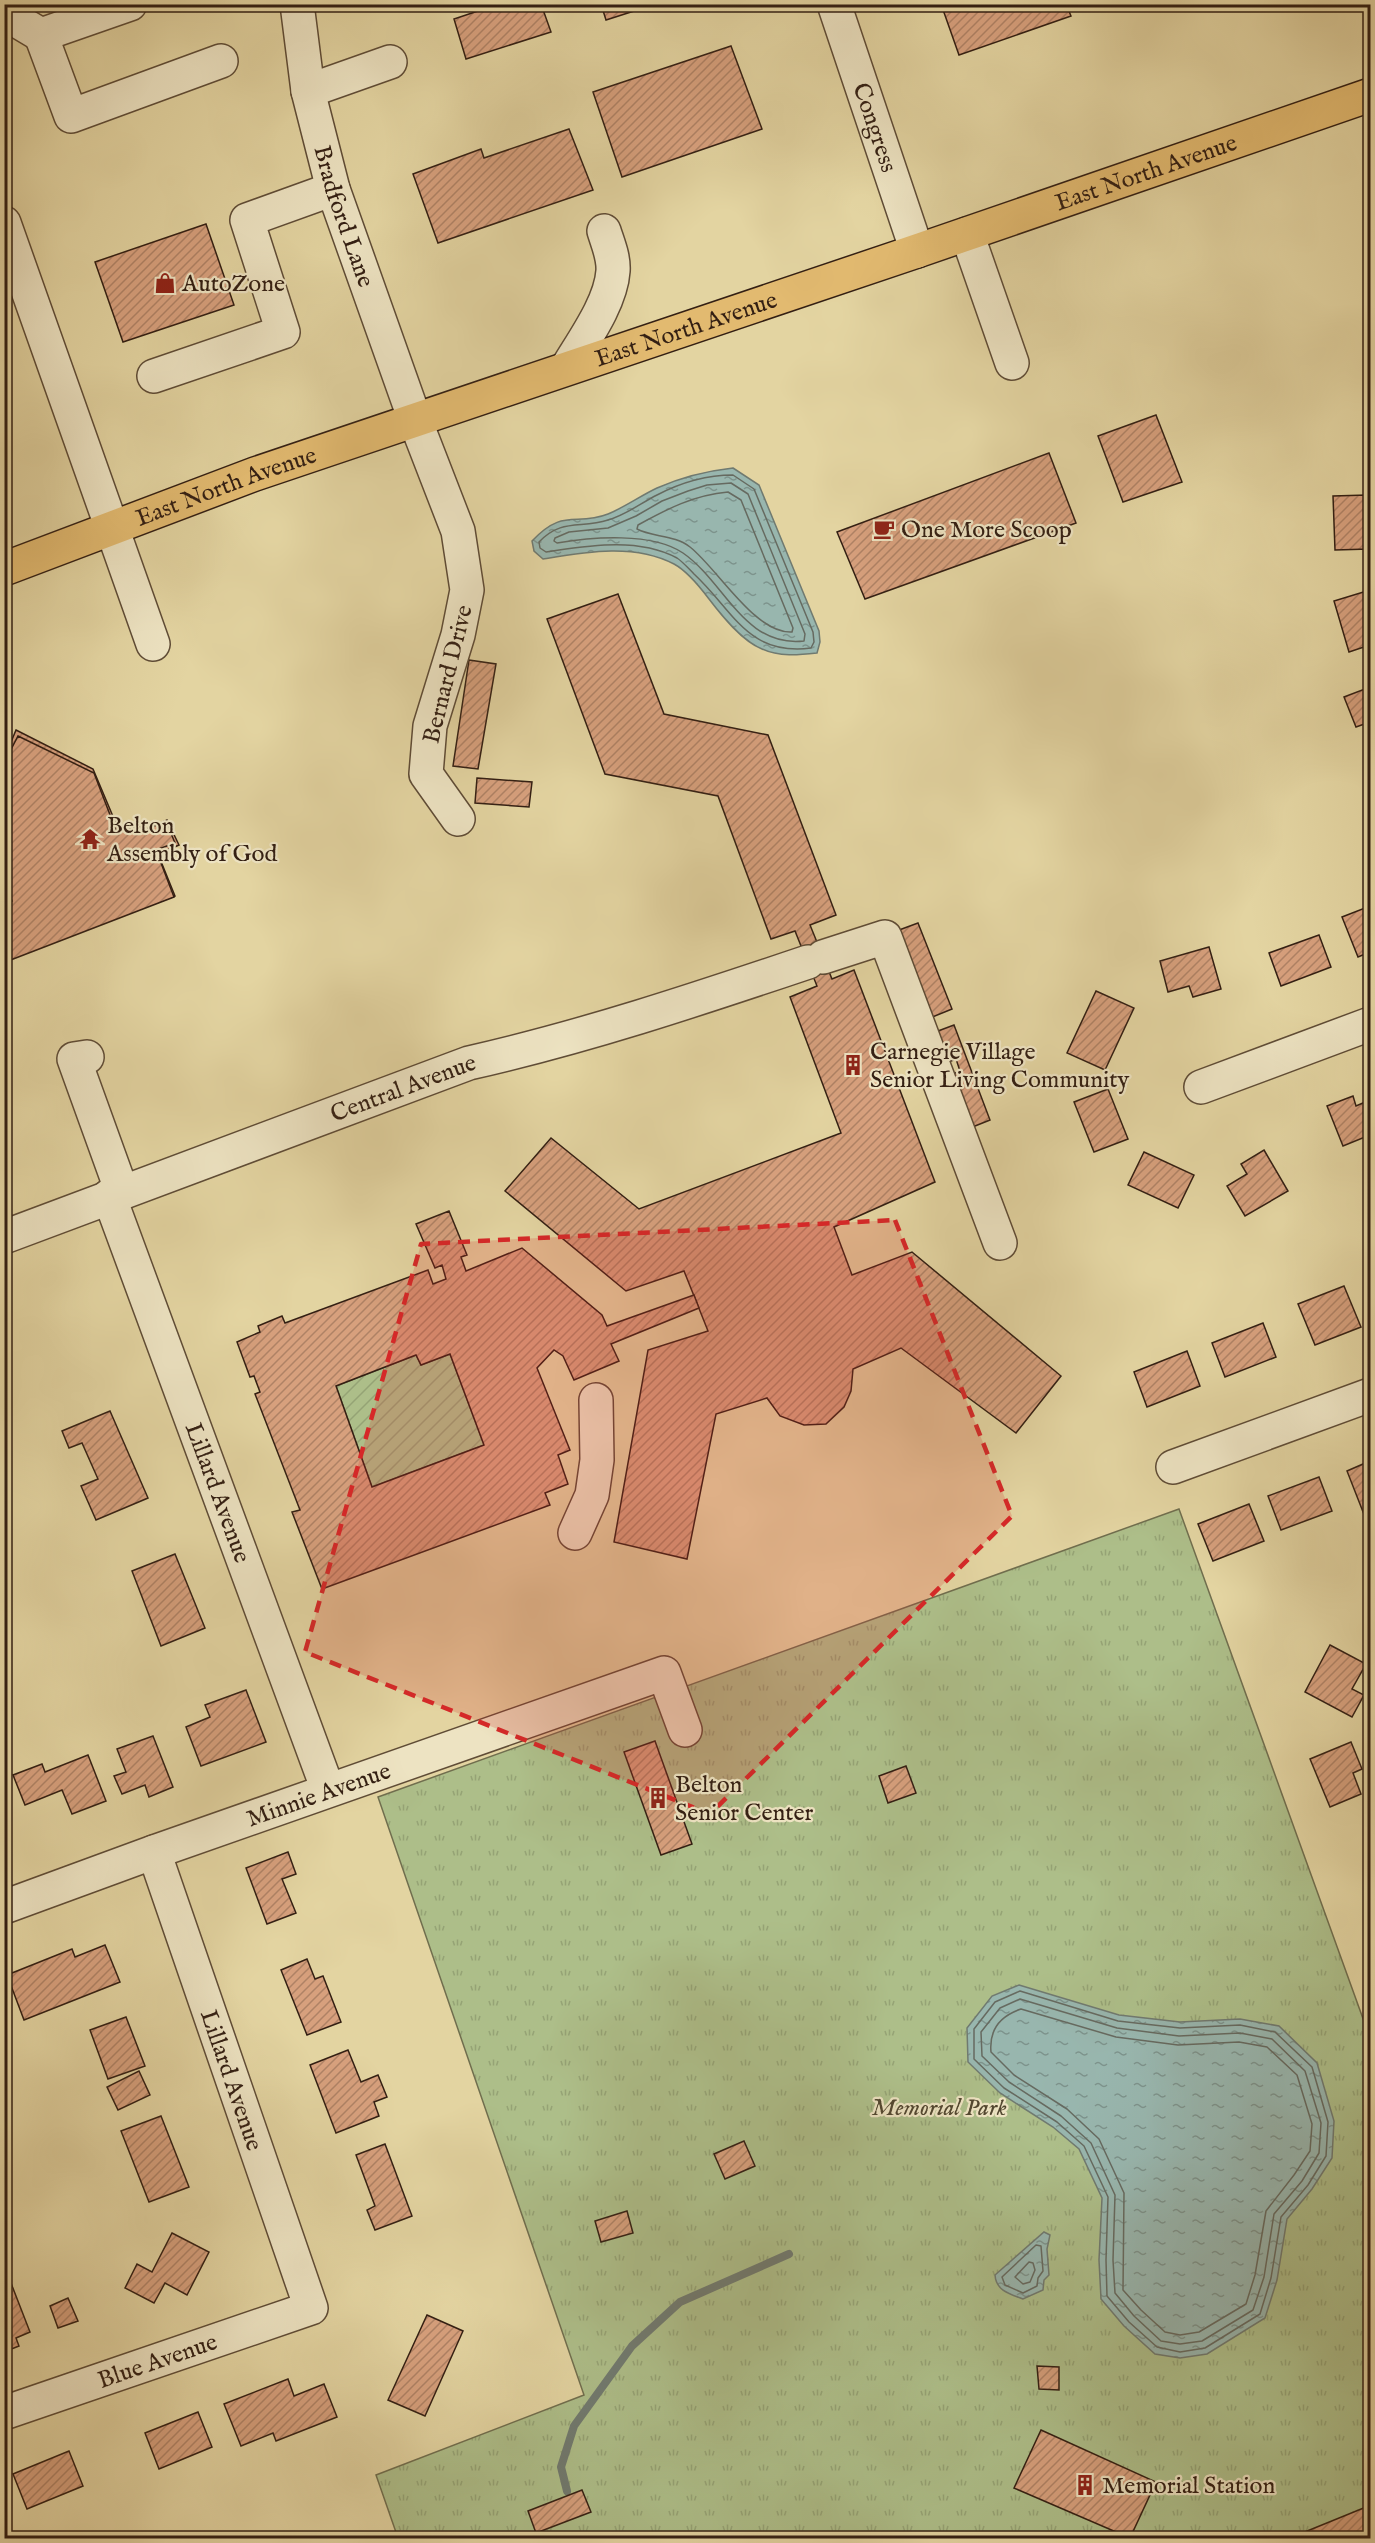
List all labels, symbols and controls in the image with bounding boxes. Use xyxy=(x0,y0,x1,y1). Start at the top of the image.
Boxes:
street label: Congress xyxy=(845,79,903,177)
street label: East North Avenue xyxy=(1051,128,1241,219)
street label: Bradford Lane xyxy=(306,142,381,292)
place label: AutoZone xyxy=(181,269,285,300)
shop icon: AutoZone xyxy=(153,271,177,295)
street label: East North Avenue xyxy=(591,285,781,375)
street label: East North Avenue xyxy=(132,440,321,535)
place label: One More Scoop xyxy=(901,515,1072,546)
cafe icon: One More Scoop xyxy=(872,517,896,541)
street label: Bernard Drive xyxy=(416,602,481,747)
place label: Belton Assembly of God xyxy=(106,811,277,870)
temple icon: Belton Assembly of God xyxy=(78,827,102,851)
place label: Carnegie Village Senior Living Community xyxy=(870,1037,1130,1096)
street label: Central Avenue xyxy=(326,1048,479,1131)
building icon: Carnegie Village Senior Living Community xyxy=(841,1053,865,1077)
street label: Lillard Avenue xyxy=(177,1419,257,1567)
street label: Minnie Avenue xyxy=(243,1756,395,1835)
place label: Belton Senior Center xyxy=(675,1770,813,1829)
building icon: Belton Senior Center xyxy=(646,1786,670,1810)
street label: Lillard Avenue xyxy=(192,2006,269,2155)
park label: Memorial Park xyxy=(871,2093,1007,2124)
street label: Blue Avenue xyxy=(94,2327,222,2397)
place label: Memorial Station xyxy=(1102,2471,1275,2502)
building icon: Memorial Station xyxy=(1073,2473,1097,2497)

